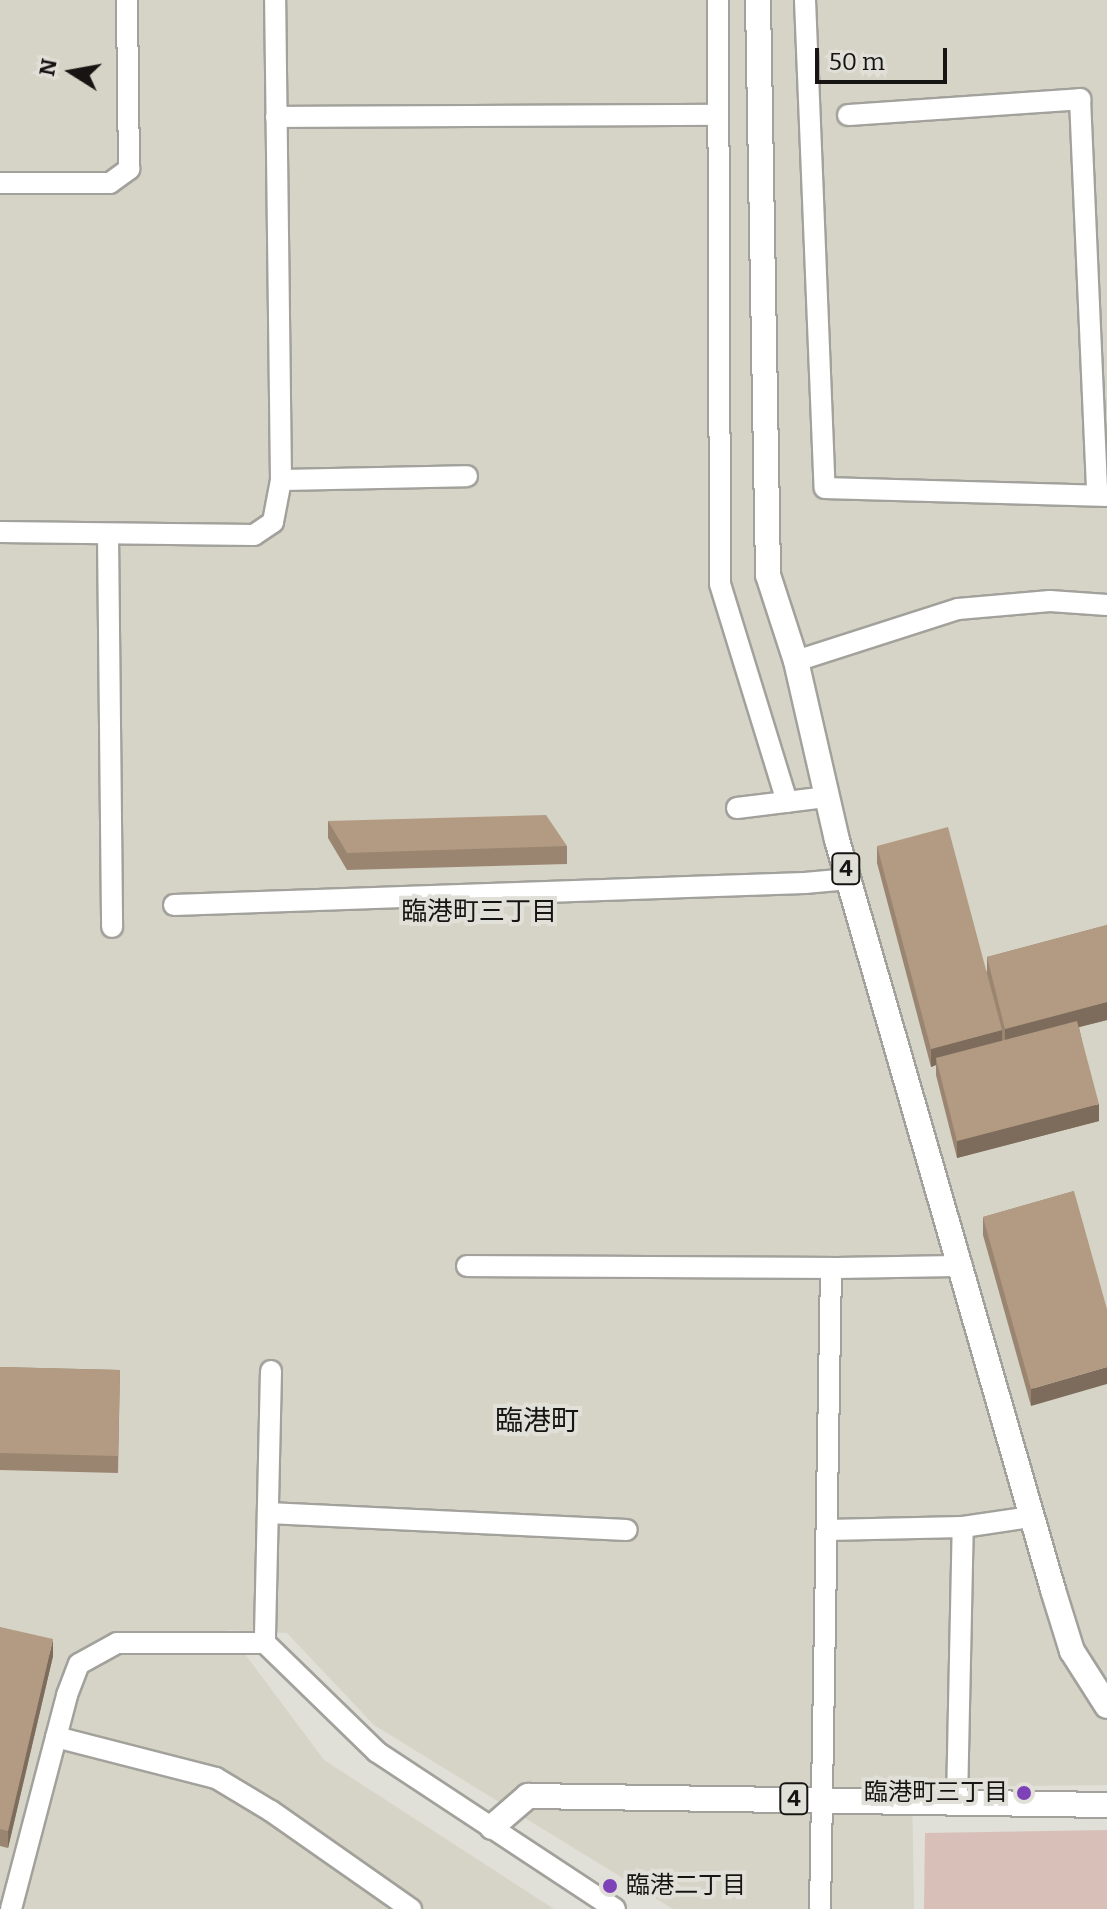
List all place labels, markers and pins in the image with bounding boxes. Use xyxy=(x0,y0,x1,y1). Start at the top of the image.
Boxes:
place label: 臨港町三丁目 xyxy=(864,1779,1008,1807)
marker: 臨港町三丁目 xyxy=(1015,1784,1033,1802)
place label: 臨港二丁目 xyxy=(626,1872,746,1900)
marker: 臨港二丁目 xyxy=(601,1877,619,1895)

